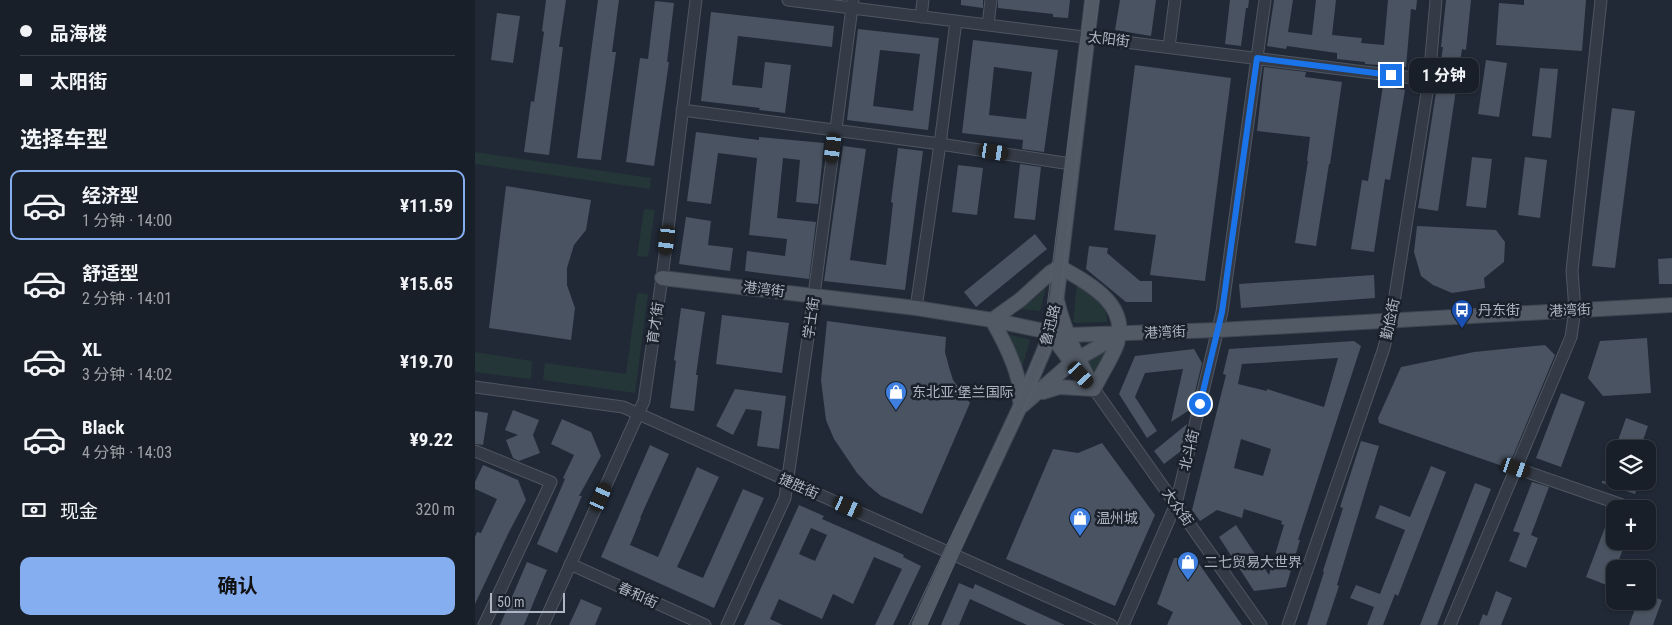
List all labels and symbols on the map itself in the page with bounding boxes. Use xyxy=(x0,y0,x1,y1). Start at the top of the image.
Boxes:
street label: 太阳街 xyxy=(1087,29,1131,49)
callout: 1 分钟 xyxy=(1409,58,1479,92)
route end xyxy=(1380,64,1402,86)
car xyxy=(823,132,842,164)
car xyxy=(978,142,1009,162)
car xyxy=(657,224,676,256)
street label: 港湾街 xyxy=(742,279,786,299)
street label: 学士街 xyxy=(800,296,822,340)
street label: 勤俭街 xyxy=(1378,297,1402,341)
bus stop icon: 丹东街 xyxy=(1450,298,1474,329)
street label: 育才街 xyxy=(644,301,666,345)
street label: 港湾街 xyxy=(1549,301,1591,319)
place label: 丹东街 xyxy=(1478,302,1520,318)
street label: 鲁迅路 xyxy=(1037,303,1063,347)
street label: 港湾街 xyxy=(1144,323,1186,341)
car xyxy=(1065,359,1096,391)
shop icon: 东北亚·堡兰国际 xyxy=(884,380,908,411)
place label: 东北亚·堡兰国际 xyxy=(912,384,1013,400)
route start xyxy=(1189,393,1211,415)
street label: 北斗街 xyxy=(1176,428,1202,472)
car xyxy=(1499,456,1532,480)
street label: 捷胜街 xyxy=(777,470,821,502)
car xyxy=(588,480,613,514)
street label: 大众街 xyxy=(1159,485,1197,529)
car xyxy=(831,494,864,520)
shop icon: 温州城 xyxy=(1068,506,1092,537)
place label: 温州城 xyxy=(1096,510,1138,526)
shop icon: 二七贸易大世界 xyxy=(1176,550,1200,581)
place label: 二七贸易大世界 xyxy=(1204,554,1302,570)
street label: 春和街 xyxy=(616,579,660,611)
scale bar xyxy=(490,590,565,613)

